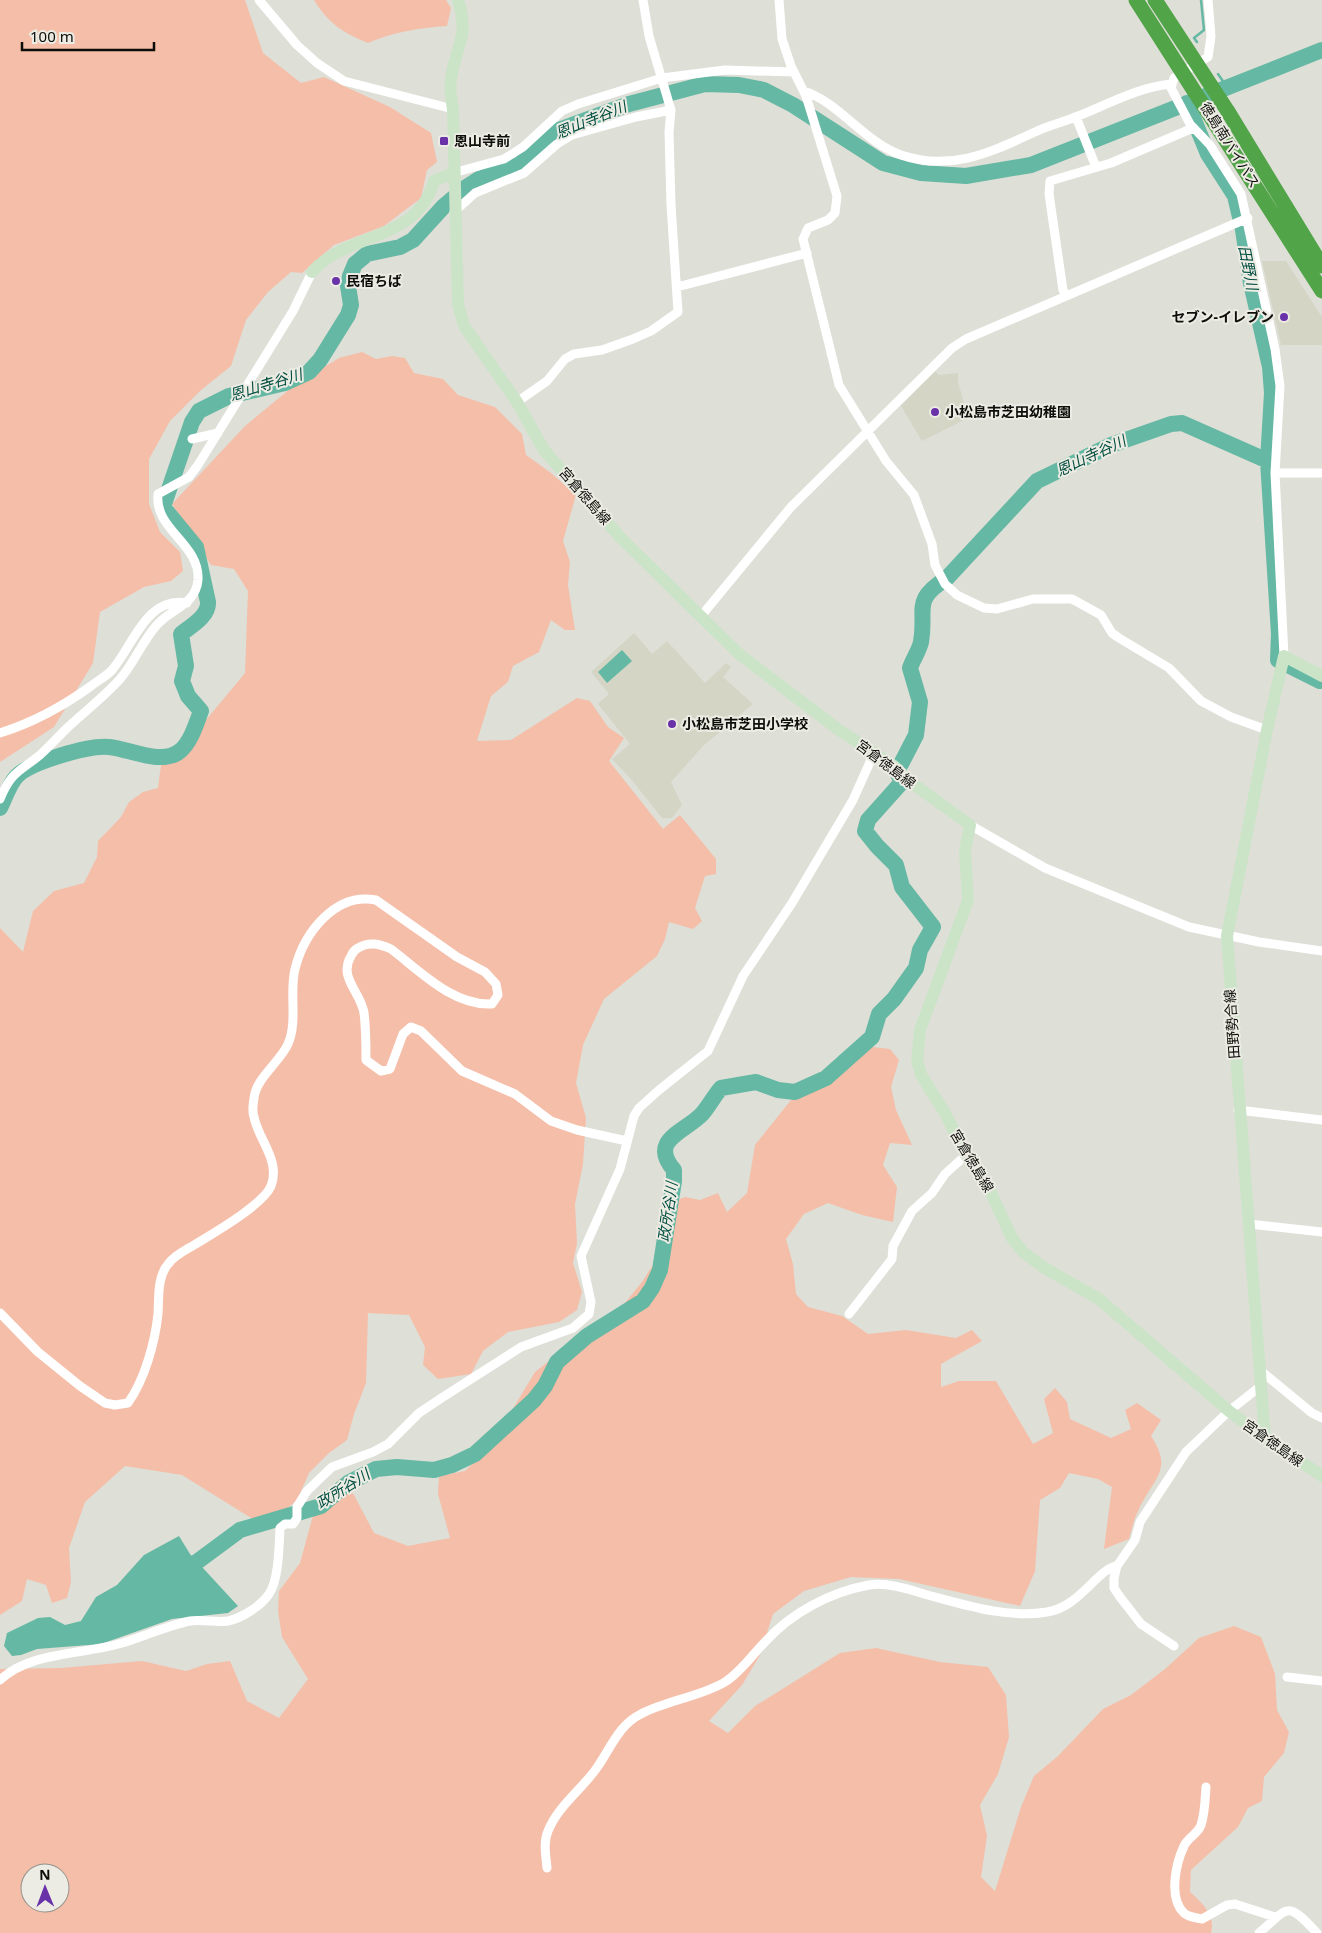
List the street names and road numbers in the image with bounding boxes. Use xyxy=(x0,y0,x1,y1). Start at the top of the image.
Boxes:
street label: 徳島南バイパス xyxy=(1196,98,1264,191)
street label: 宮倉徳島線 xyxy=(555,463,616,528)
street label: 宮倉徳島線 xyxy=(853,735,920,792)
street label: 田野勢合線 xyxy=(1220,988,1243,1060)
street label: 宮倉徳島線 xyxy=(946,1126,999,1196)
street label: 宮倉徳島線 xyxy=(1239,1415,1307,1470)

